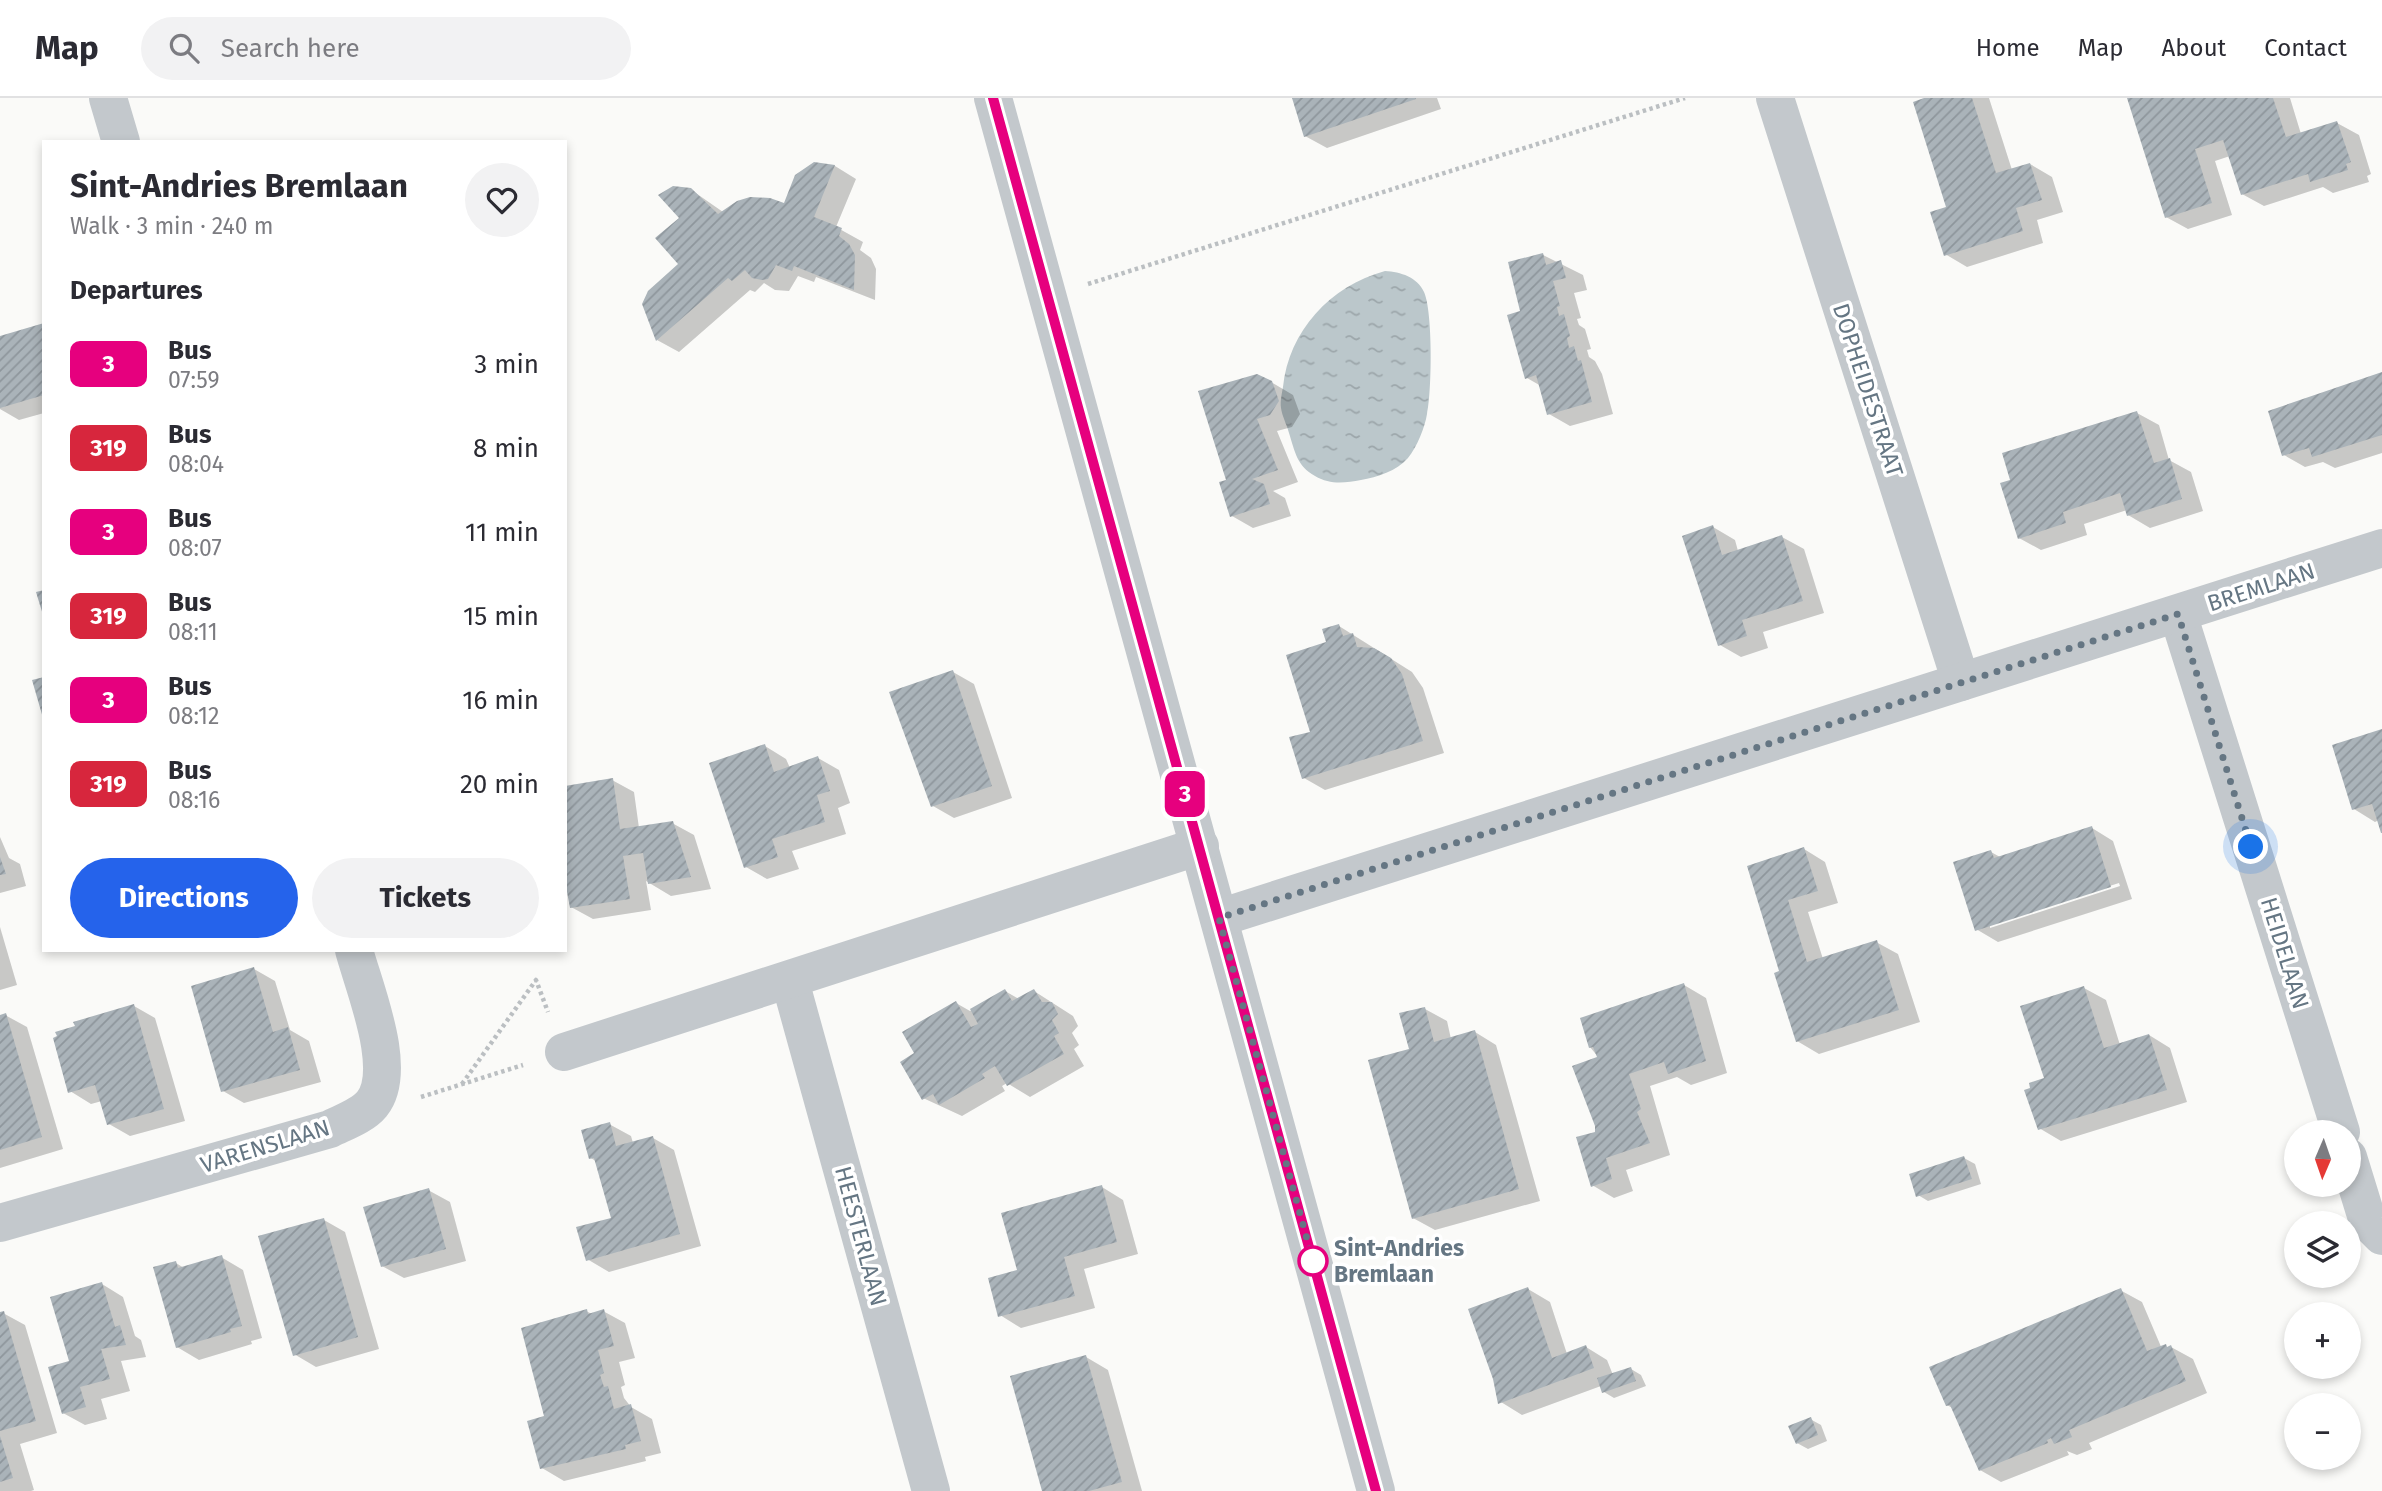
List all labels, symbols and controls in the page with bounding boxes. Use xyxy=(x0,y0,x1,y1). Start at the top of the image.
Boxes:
search box xyxy=(141,17,631,80)
text: Map xyxy=(35,28,99,68)
icon: search xyxy=(165,29,203,67)
text: Search here xyxy=(221,33,360,64)
text: Home xyxy=(1976,34,2040,62)
text: Map xyxy=(2078,34,2124,62)
text: About xyxy=(2162,34,2226,62)
text: Contact xyxy=(2264,34,2347,62)
button: heart xyxy=(465,163,539,237)
text: Sint-Andries Bremlaan xyxy=(70,166,408,206)
text: Walk · 3 min · 240 m xyxy=(70,212,273,240)
text: Departures xyxy=(70,275,203,306)
street label: DOPHEIDESTRAAT xyxy=(1827,300,1909,480)
text: Bus xyxy=(168,335,211,366)
text: 3 min xyxy=(474,349,539,380)
text: 3 xyxy=(102,350,115,378)
text: 07:59 xyxy=(168,366,219,394)
text: Bus xyxy=(168,419,211,450)
text: 8 min xyxy=(473,433,539,464)
text: 319 xyxy=(90,434,127,462)
text: 08:04 xyxy=(168,450,224,478)
text: Bus xyxy=(168,503,211,534)
text: 11 min xyxy=(465,517,539,548)
text: 3 xyxy=(102,518,115,546)
text: 08:07 xyxy=(168,534,222,562)
street label: BREMLAAN xyxy=(2204,556,2318,618)
text: Bus xyxy=(168,587,211,618)
text: 15 min xyxy=(463,601,539,632)
text: 319 xyxy=(90,602,127,630)
text: 08:11 xyxy=(168,618,218,646)
text: Bus xyxy=(168,671,211,702)
text: 16 min xyxy=(462,685,539,716)
text: 3 xyxy=(102,686,115,714)
text: 08:12 xyxy=(168,702,219,730)
text: Bus xyxy=(168,755,211,786)
text: 20 min xyxy=(460,769,539,800)
text: 319 xyxy=(90,770,127,798)
line badge: 3 xyxy=(1162,771,1208,817)
text: 3 xyxy=(1179,780,1191,808)
text: 08:16 xyxy=(168,786,220,814)
your location xyxy=(2233,829,2268,864)
button: Directions xyxy=(70,858,298,938)
button: Tickets xyxy=(312,858,539,938)
street label: HEIDELAAN xyxy=(2255,894,2315,1012)
street label: VARENSLAAN xyxy=(197,1113,333,1179)
north arrow xyxy=(2284,1120,2361,1197)
map controls xyxy=(2284,1120,2361,1470)
street label: HEESTERLAAN xyxy=(829,1163,893,1309)
button: layers xyxy=(2284,1211,2361,1288)
place label: Sint-Andries Bremlaan xyxy=(1334,1234,1464,1288)
marker: Sint-Andries Bremlaan xyxy=(1298,1246,1328,1276)
button: + xyxy=(2284,1302,2361,1379)
button: − xyxy=(2284,1393,2361,1470)

